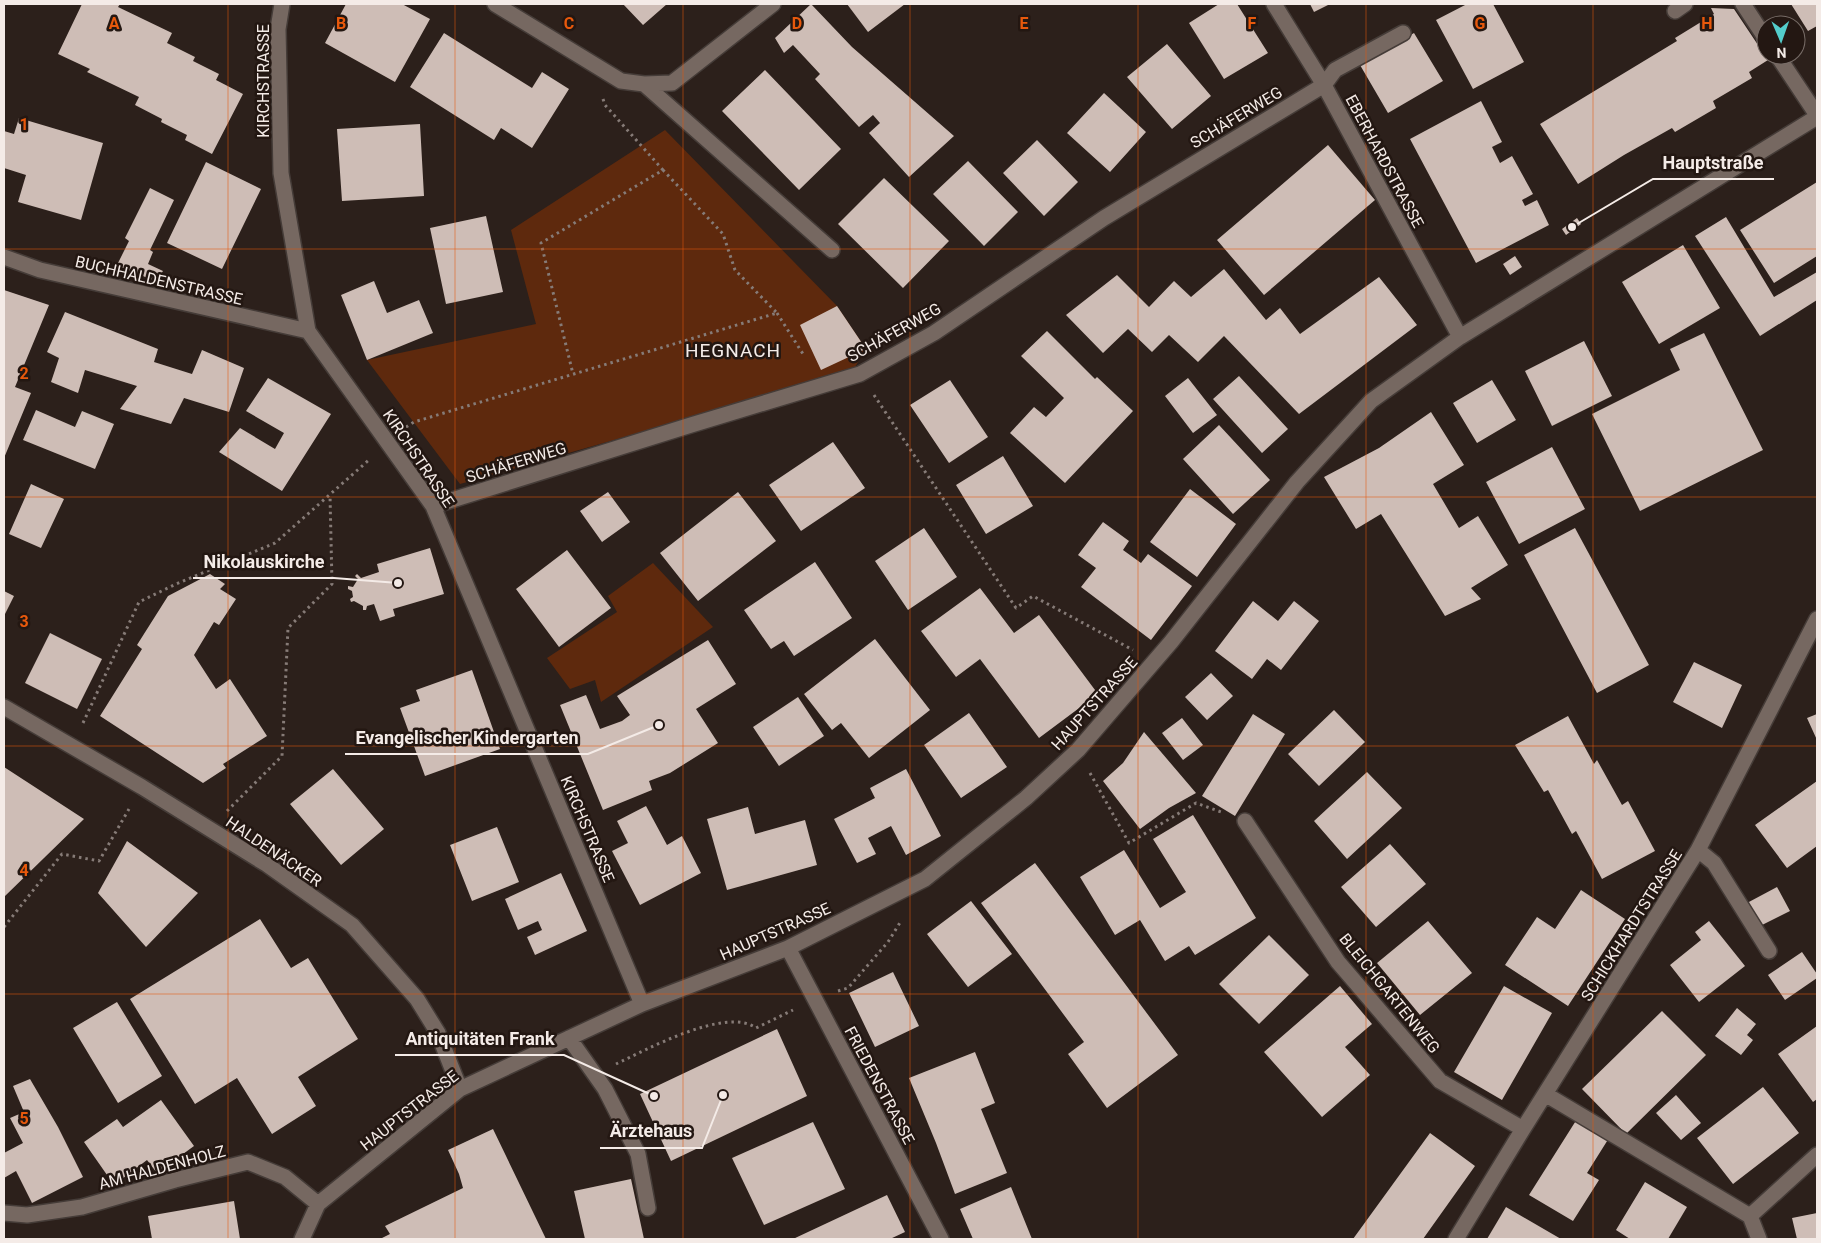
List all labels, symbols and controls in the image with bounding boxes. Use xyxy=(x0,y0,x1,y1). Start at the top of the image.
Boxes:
text: A xyxy=(109,14,120,33)
text: B xyxy=(336,14,346,33)
text: C xyxy=(564,14,574,33)
text: D xyxy=(792,14,802,33)
text: E xyxy=(1020,14,1029,33)
text: F xyxy=(1248,14,1257,33)
text: G xyxy=(1475,14,1486,33)
text: H xyxy=(1701,14,1713,33)
north arrow xyxy=(1756,15,1806,65)
street label: KIRCHSTRASSE xyxy=(254,24,273,138)
text: N xyxy=(1776,45,1787,61)
street label: SCHÄFERWEG xyxy=(1187,83,1286,152)
street label: EBERHARDSTRASSE xyxy=(1341,92,1428,231)
text: 1 xyxy=(19,115,29,134)
callout: Hauptstraße xyxy=(1653,146,1774,179)
text: Hauptstraße xyxy=(1662,152,1764,173)
street label: BUCHHALDENSTRASSE xyxy=(73,252,244,309)
street label: SCHÄFERWEG xyxy=(844,299,944,366)
district label: HEGNACH xyxy=(685,339,781,362)
text: 2 xyxy=(19,364,29,383)
street label: KIRCHSTRASSE xyxy=(379,406,458,511)
street label: SCHÄFERWEG xyxy=(464,438,569,487)
callout: Nikolauskirche xyxy=(193,545,334,578)
text: Nikolauskirche xyxy=(204,551,325,572)
text: 3 xyxy=(19,612,29,631)
street label: HAUPTSTRASSE xyxy=(1047,653,1141,754)
callout: Evangelischer Kindergarten xyxy=(345,721,588,754)
text: Evangelischer Kindergarten xyxy=(355,727,579,748)
street label: KIRCHSTRASSE xyxy=(557,773,618,885)
street label: HALDENÄCKER xyxy=(222,812,325,891)
street label: SCHICKHARDTSTRASSE xyxy=(1577,846,1686,1005)
text: 4 xyxy=(19,861,29,880)
street label: HAUPTSTRASSE xyxy=(717,899,834,964)
street label: BLEICHGARTENWEG xyxy=(1335,930,1444,1057)
callout: Antiquitäten Frank xyxy=(395,1022,564,1055)
street label: FRIEDENSTRASSE xyxy=(841,1023,919,1147)
text: Antiquitäten Frank xyxy=(405,1028,555,1049)
street label: HAUPTSTRASSE xyxy=(356,1066,462,1155)
text: 5 xyxy=(19,1109,29,1128)
callout: Ärztehaus xyxy=(600,1115,702,1148)
text: Ärztehaus xyxy=(610,1120,692,1141)
street label: AM HALDENHOLZ xyxy=(97,1141,228,1194)

